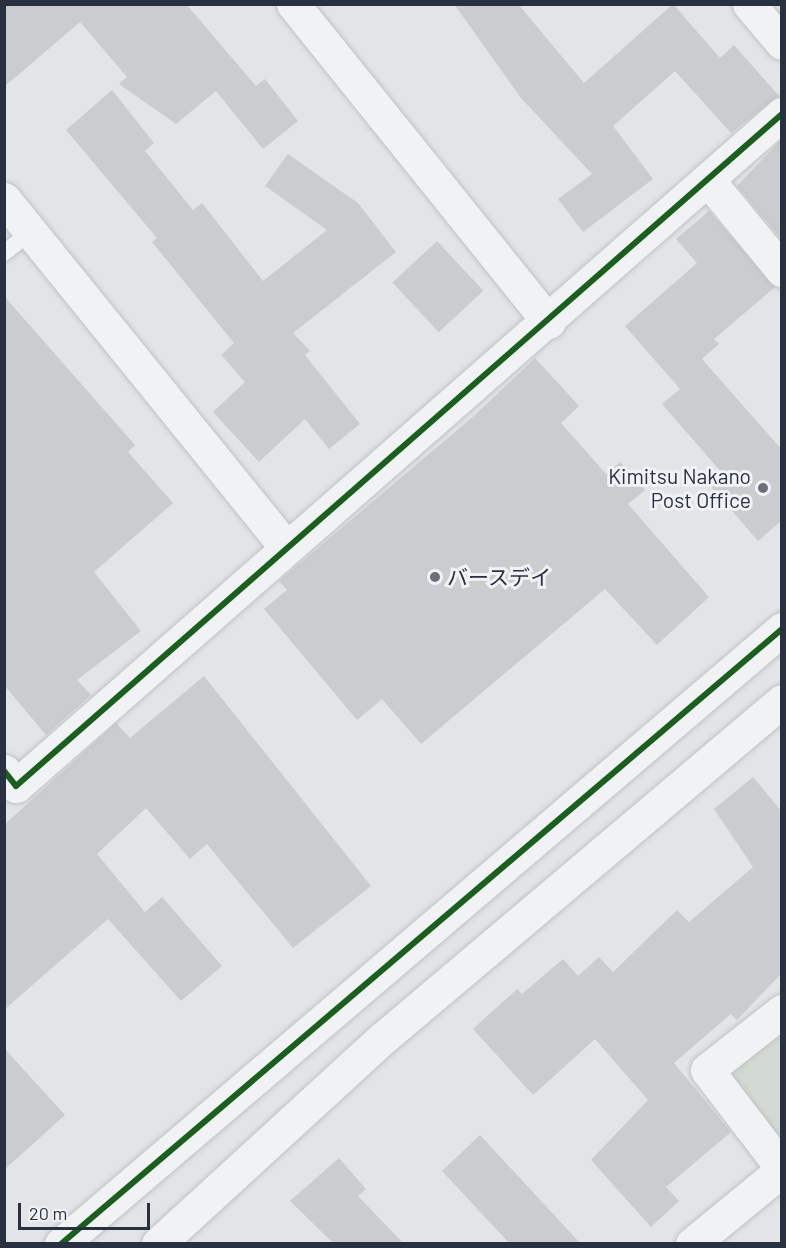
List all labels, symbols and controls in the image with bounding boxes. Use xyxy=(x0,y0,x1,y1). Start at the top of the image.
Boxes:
place label: Kimitsu Nakano Post Office xyxy=(608,463,751,513)
marker: Kimitsu Nakano Post Office xyxy=(756,481,770,495)
place label: バースデイ xyxy=(447,564,552,590)
marker: バースデイ xyxy=(428,570,442,584)
scale bar xyxy=(21,1191,153,1229)
text: 20 m xyxy=(29,1202,67,1224)

